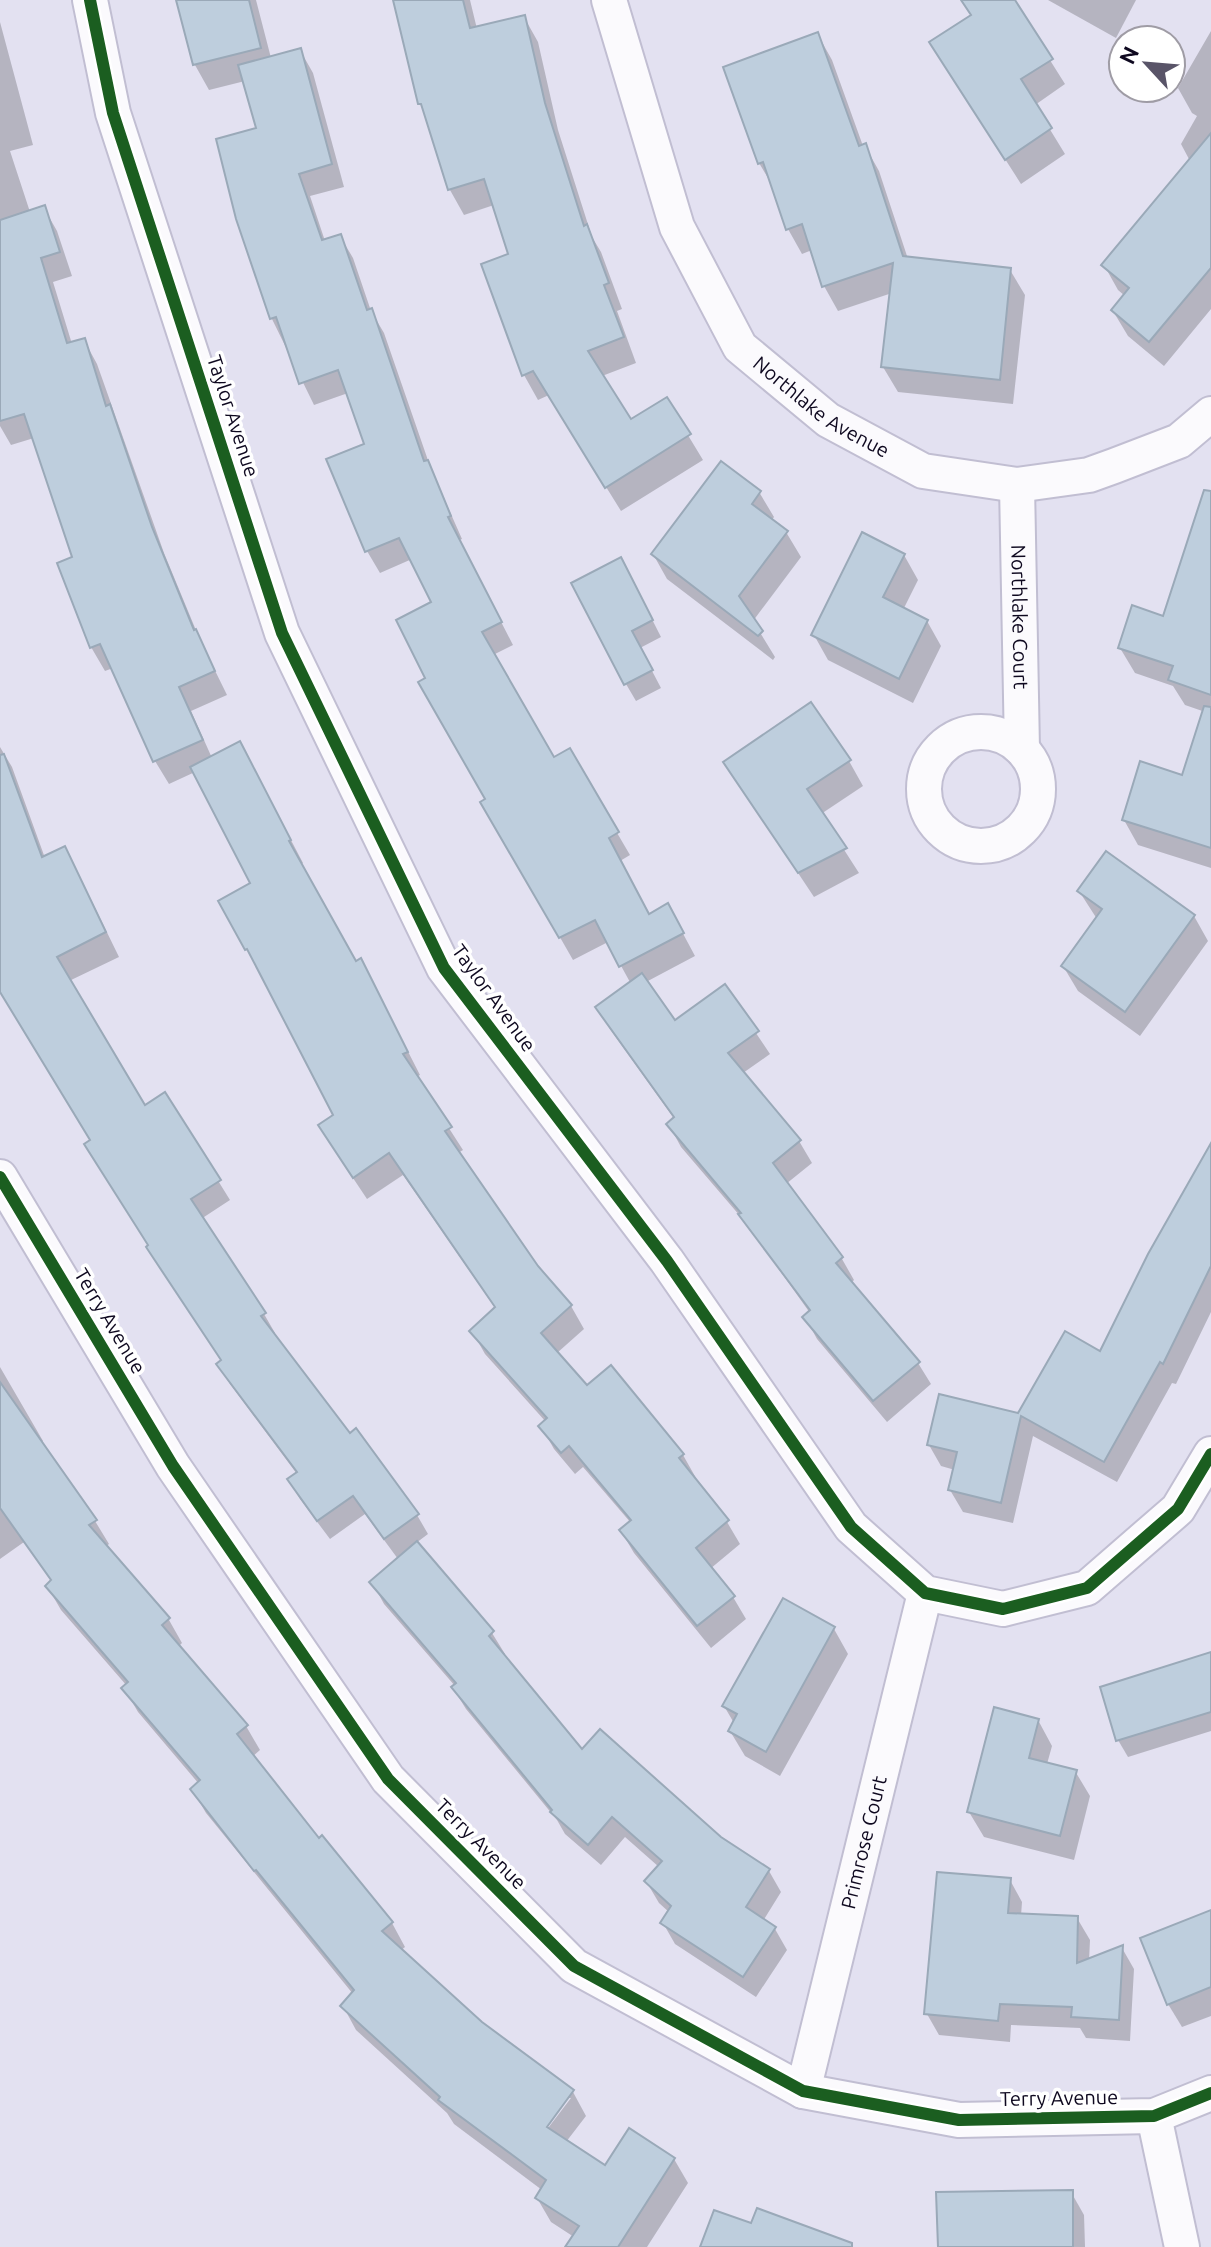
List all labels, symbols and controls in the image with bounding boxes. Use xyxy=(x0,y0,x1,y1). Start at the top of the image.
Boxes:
north arrow xyxy=(1107,24,1187,104)
text: N xyxy=(1114,42,1143,68)
street label: Northlake Avenue xyxy=(749,351,893,462)
street label: Taylor Avenue xyxy=(203,352,264,480)
street label: Northlake Court xyxy=(1007,544,1033,690)
street label: Taylor Avenue xyxy=(448,940,541,1056)
street label: Terry Avenue xyxy=(70,1264,151,1377)
street label: Primrose Court xyxy=(836,1773,891,1911)
street label: Terry Avenue xyxy=(431,1794,531,1894)
street label: Terry Avenue xyxy=(1000,2085,1118,2110)

